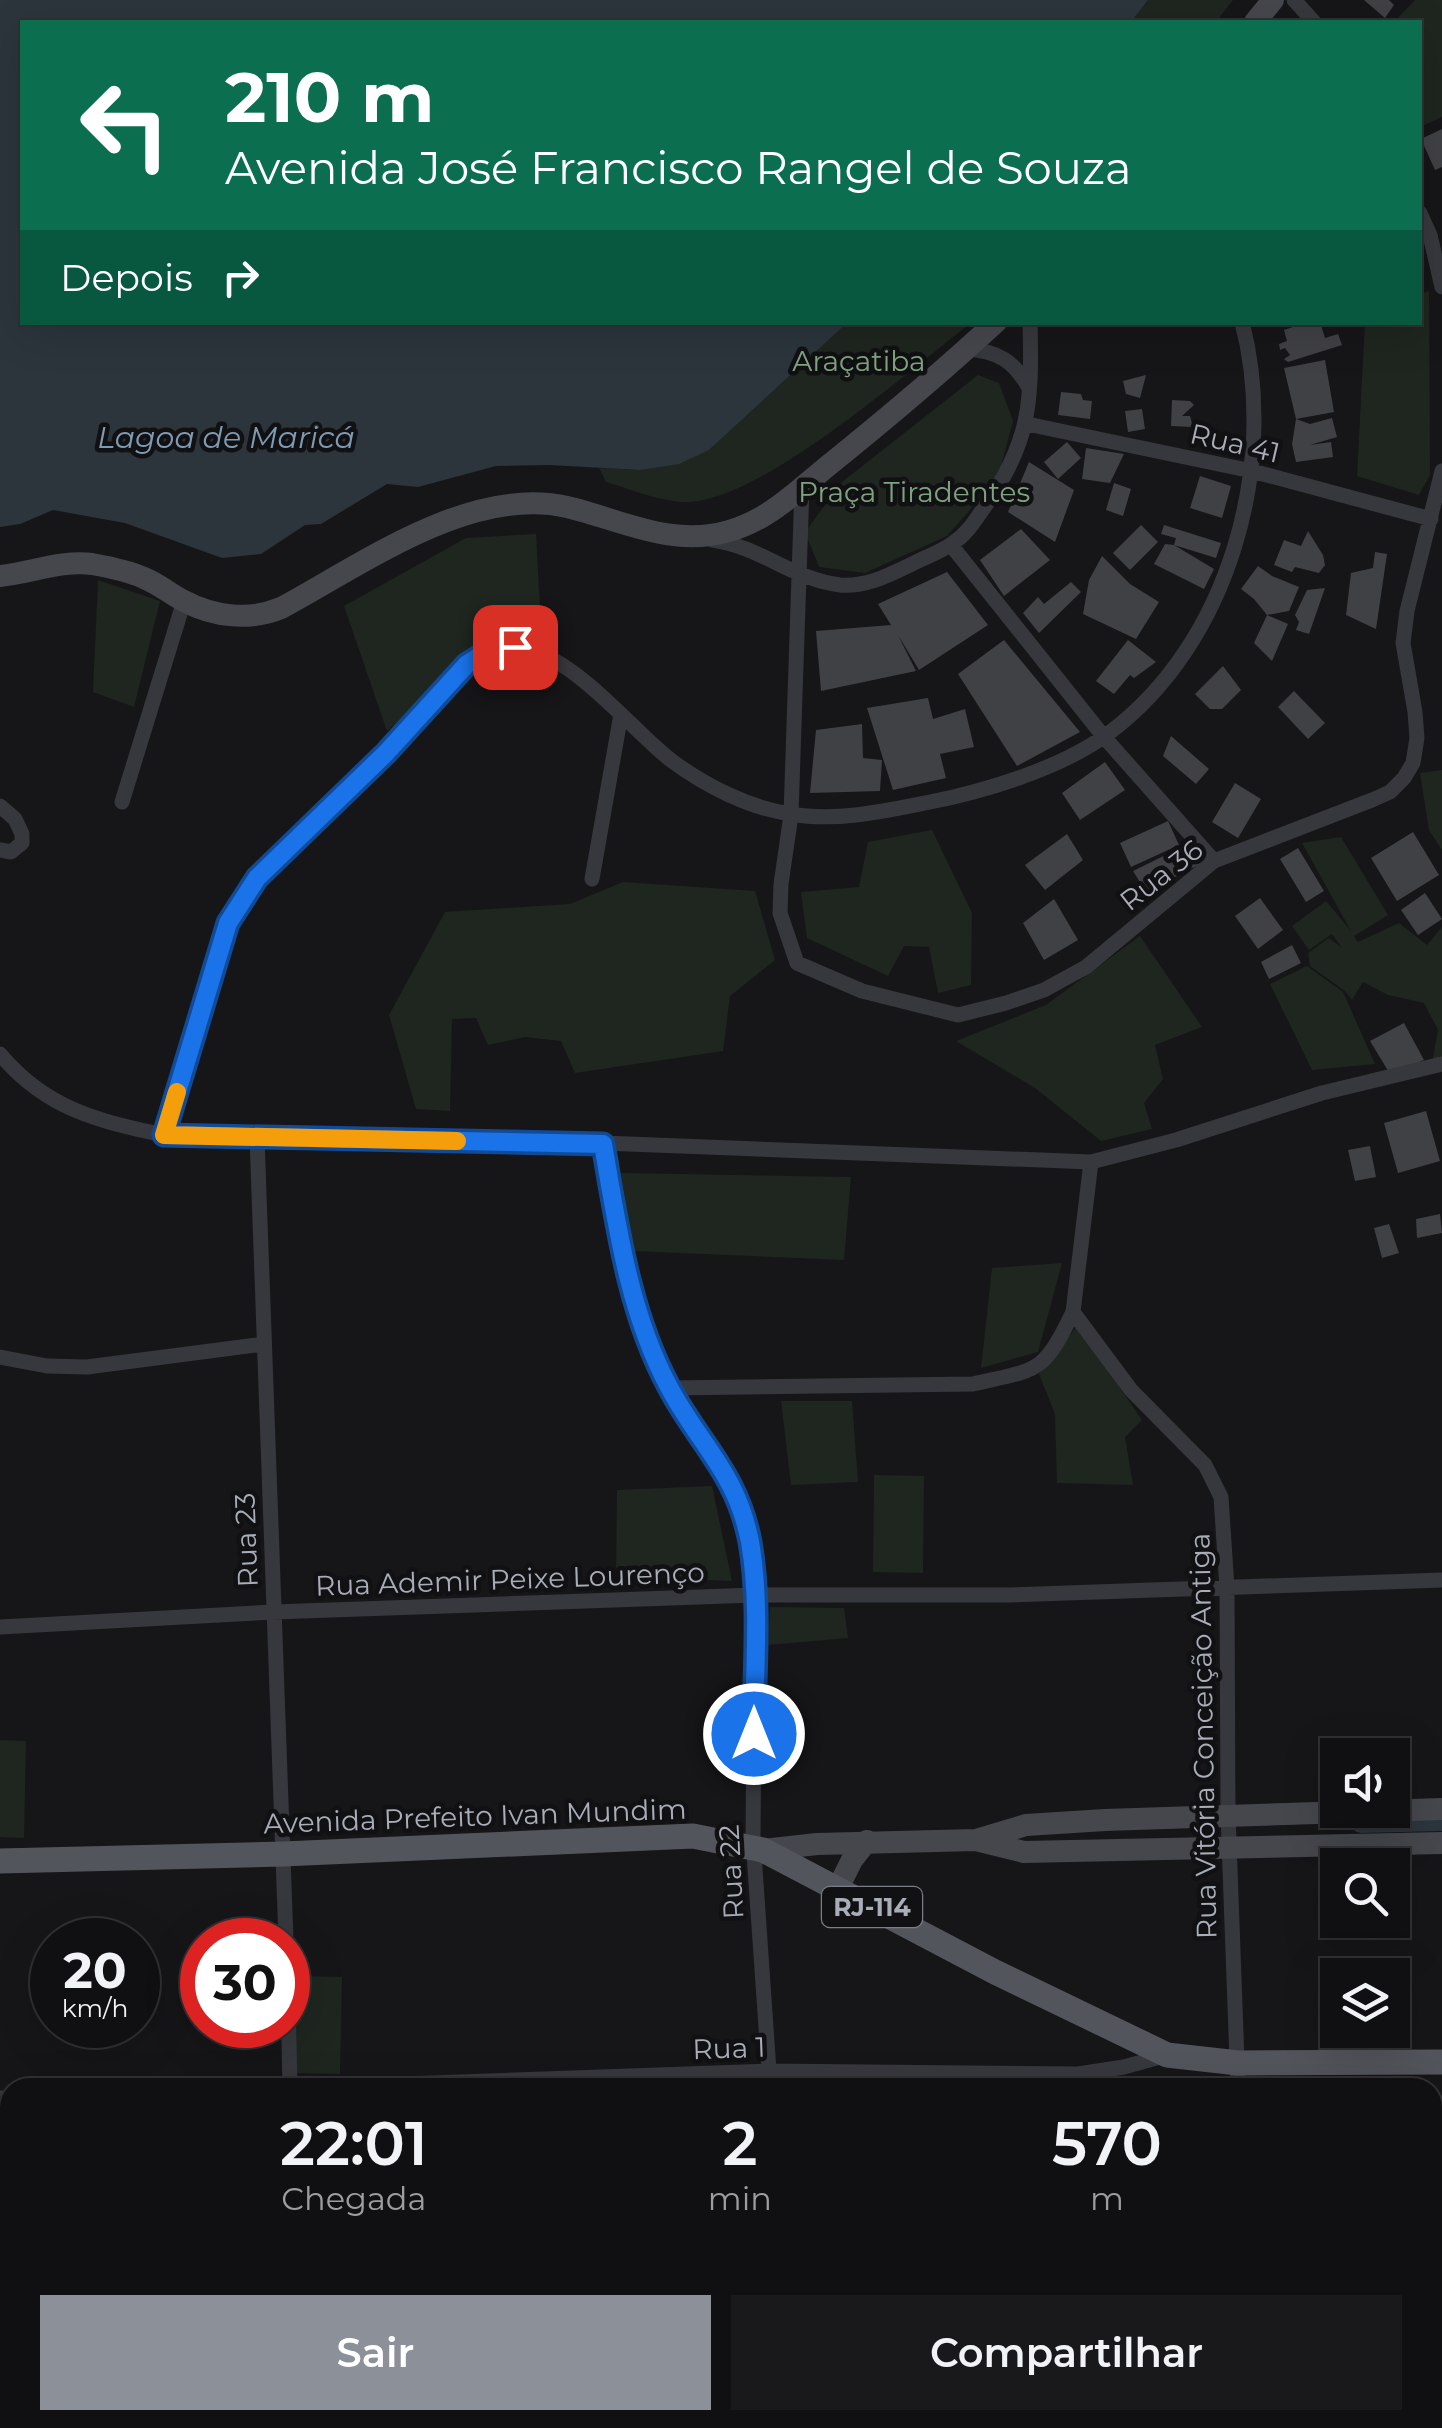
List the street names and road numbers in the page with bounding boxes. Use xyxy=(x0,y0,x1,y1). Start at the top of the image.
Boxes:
street label: Rua 41 xyxy=(1187,416,1283,470)
street label: Rua 36 xyxy=(1113,832,1209,918)
street label: Rua 23 xyxy=(227,1492,265,1588)
street label: Rua Vitória Conceição Antiga xyxy=(1182,1532,1224,1940)
street label: Rua Ademir Peixe Lourenço xyxy=(315,1555,705,1603)
street label: Avenida Prefeito Ivan Mundim xyxy=(263,1792,687,1840)
street label: Rua 22 xyxy=(712,1824,750,1920)
road number: RJ-114 xyxy=(822,1887,922,1927)
street label: Rua 1 xyxy=(692,2030,766,2066)

